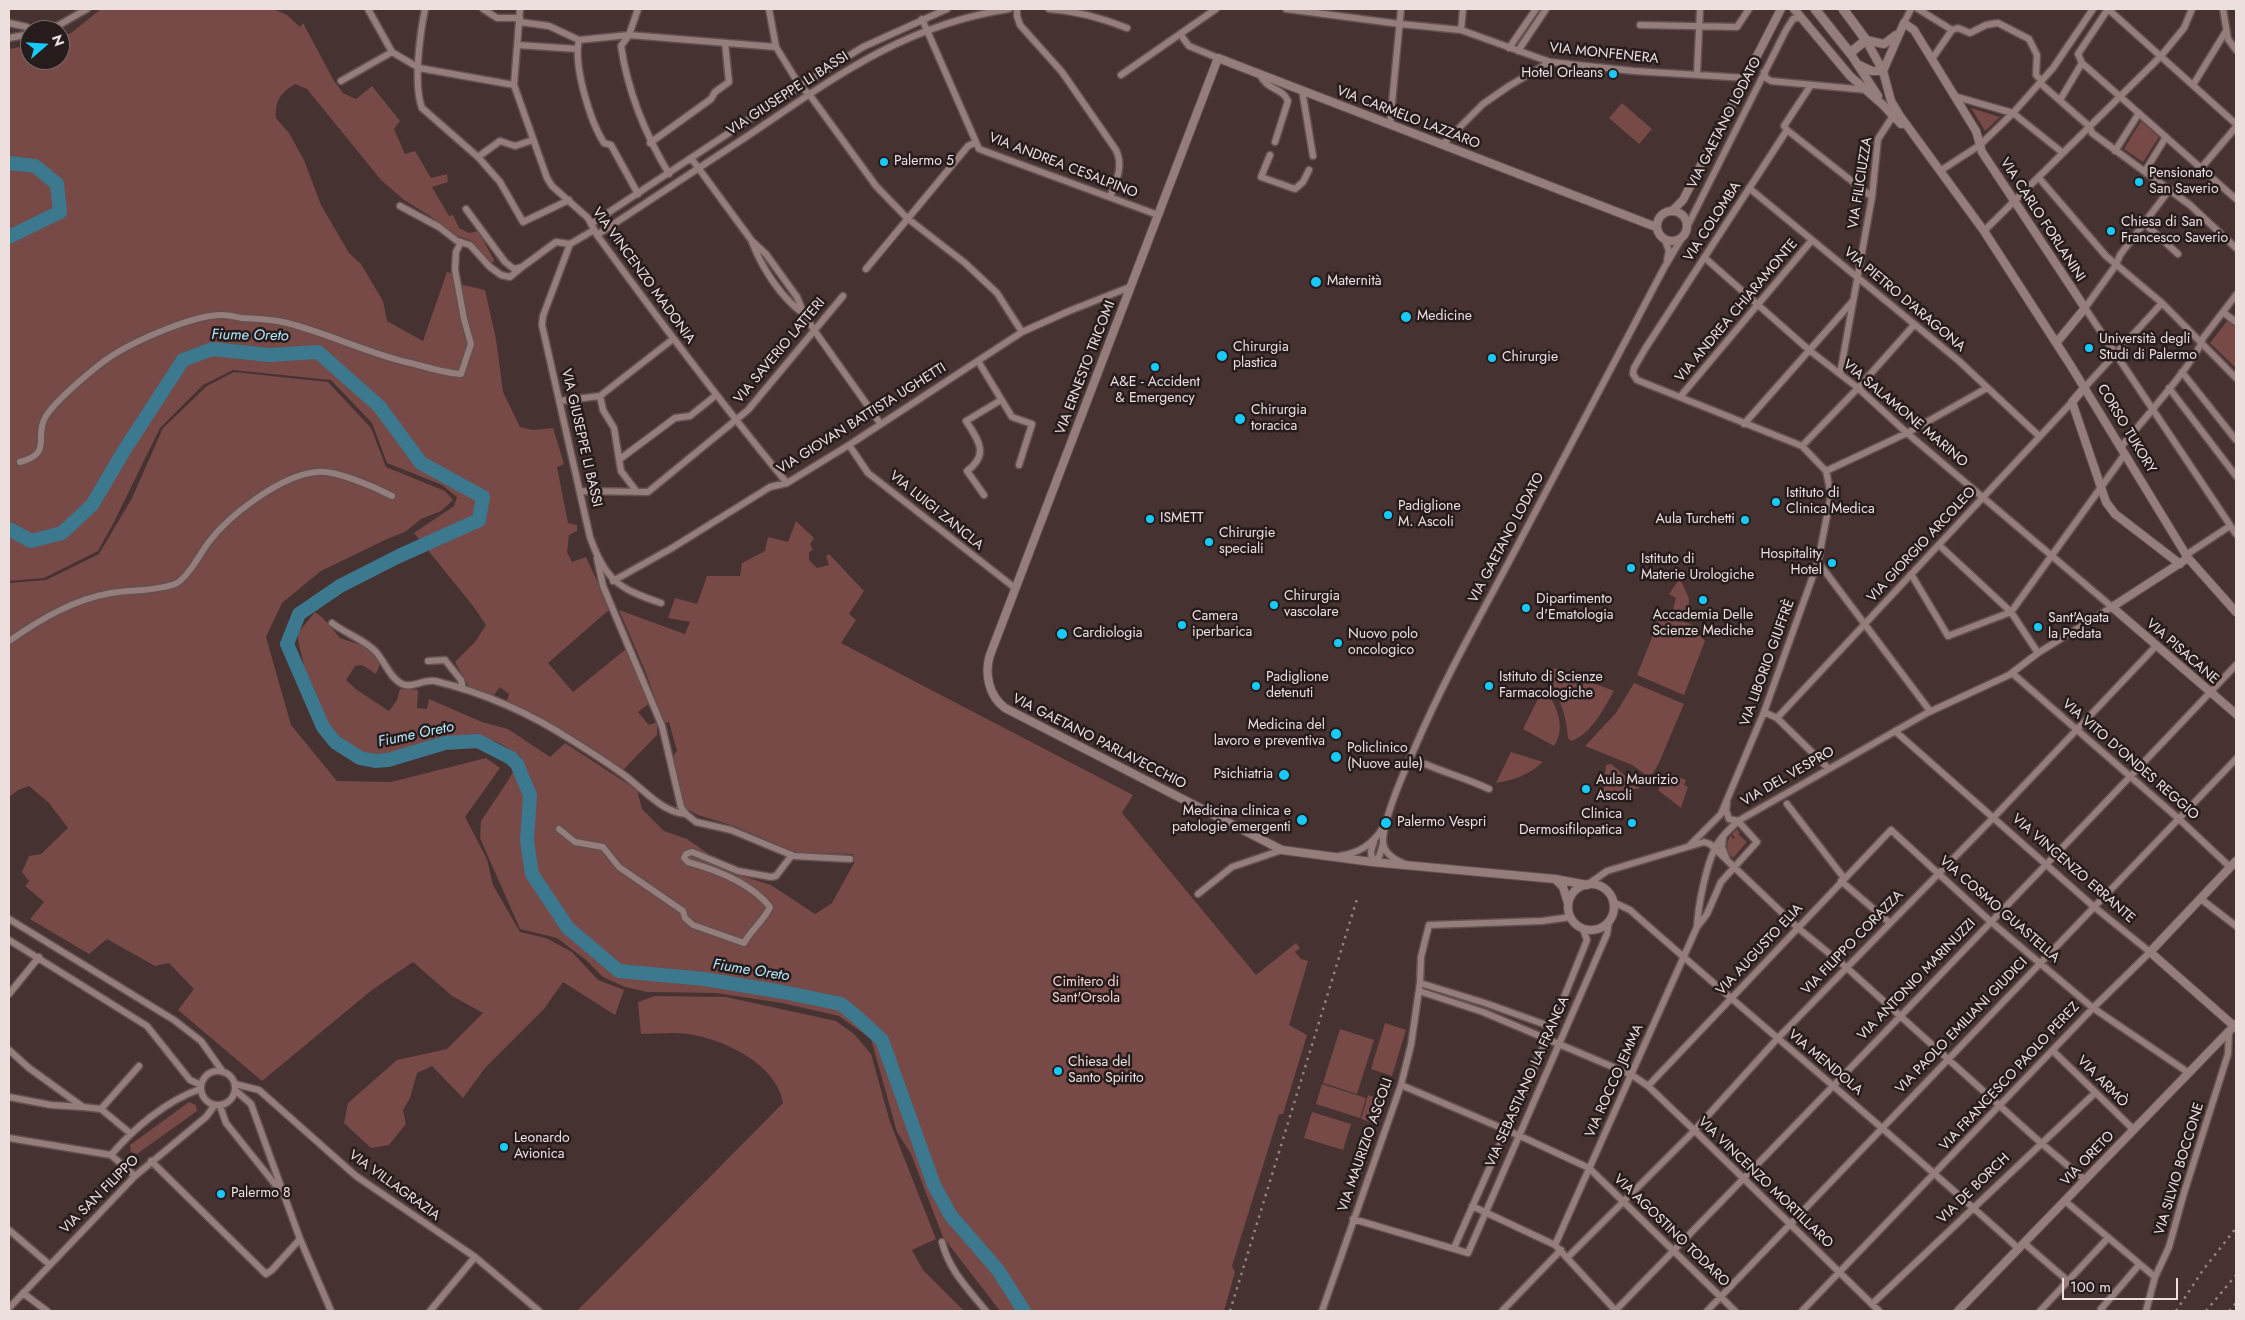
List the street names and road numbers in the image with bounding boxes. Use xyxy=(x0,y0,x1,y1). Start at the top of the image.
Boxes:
street label: VIA MONFENERA xyxy=(1549,40,1659,68)
street label: VIA GIUSEPPE LI BASSI xyxy=(724,48,852,140)
street label: VIA GAETANO LODATO xyxy=(1685,55,1765,191)
street label: VIA CARMELO LAZZARO xyxy=(1334,83,1482,153)
street label: VIA ANDREA CESALPINO xyxy=(986,130,1140,202)
street label: VIA FILICIUZZA xyxy=(1845,136,1877,230)
street label: VIA CARLO FORLANINI xyxy=(1996,155,2088,285)
street label: VIA COLOMBA xyxy=(1681,179,1745,265)
street label: VIA VINCENZO MADONIA xyxy=(588,204,698,348)
street label: VIA ANDREA CHIARAMONTE xyxy=(1672,236,1802,386)
street label: VIA PIETRO D'ARAGONA xyxy=(1840,244,1968,356)
street label: VIA SAVERIO LATTERI xyxy=(731,295,829,407)
street label: VIA ERNESTO TRICOMI xyxy=(1053,299,1119,437)
street label: VIA SALAMONE MARINO xyxy=(1839,357,1971,471)
street label: VIA GIOVAN BATTISTA UGHETTI xyxy=(774,360,950,478)
street label: VIA GIUSEPPE LI BASSI xyxy=(557,367,605,509)
street label: CORSO TUKORY xyxy=(2093,382,2159,476)
street label: VIA LUIGI ZANCLA xyxy=(886,468,986,554)
street label: VIA GAETANO LODATO xyxy=(1466,470,1548,606)
street label: VIA GIORGIO ARCOLEO xyxy=(1864,484,1980,606)
street label: VIA LIBORIO GIUFFRÈ xyxy=(1737,597,1799,729)
street label: VIA PISACANE xyxy=(2142,616,2222,688)
street label: VIA GAETANO PARLAVECCHIO xyxy=(1009,691,1189,793)
street label: VIA VITO D'ONDES REGGIO xyxy=(2058,696,2202,824)
street label: VIA DEL VESPRO xyxy=(1738,743,1838,811)
street label: VIA VINCENZO ERRANTE xyxy=(2008,811,2138,927)
street label: VIA COSMO GUASTELLA xyxy=(1935,853,2063,967)
street label: VIA FILIPPO CORAZZA xyxy=(1799,887,1907,999)
street label: VIA AUGUSTO ELIA xyxy=(1713,901,1807,999)
street label: VIA ANTONIO MARINUZZI xyxy=(1854,916,1980,1044)
street label: VIA PAOLO EMILIANI GIUDICI xyxy=(1892,954,2032,1098)
street label: VIA SEBASTIANO LA FRANCA xyxy=(1483,994,1573,1170)
street label: VIA FRANCESCO PAOLO PEREZ xyxy=(1937,999,2083,1155)
street label: VIA ROCCO JEMMA xyxy=(1582,1022,1648,1140)
street label: VIA MENDOLA xyxy=(1784,1027,1866,1099)
street label: VIA ARMÒ xyxy=(2073,1053,2131,1111)
street label: VIA MAURIZIO ASCOLI xyxy=(1335,1076,1397,1214)
street label: VIA SILVIO BOCCONE xyxy=(2152,1101,2208,1237)
street label: VIA VINCENZO MORTILLARO xyxy=(1694,1114,1836,1252)
street label: VIA ORETO xyxy=(2058,1128,2118,1190)
street label: VIA VILLAGRAZIA xyxy=(345,1147,443,1225)
street label: VIA DE BORCH xyxy=(1934,1150,2014,1228)
street label: VIA SAN FILIPPO xyxy=(57,1152,143,1238)
street label: VIA AGOSTINO TODARO xyxy=(1610,1171,1732,1291)

